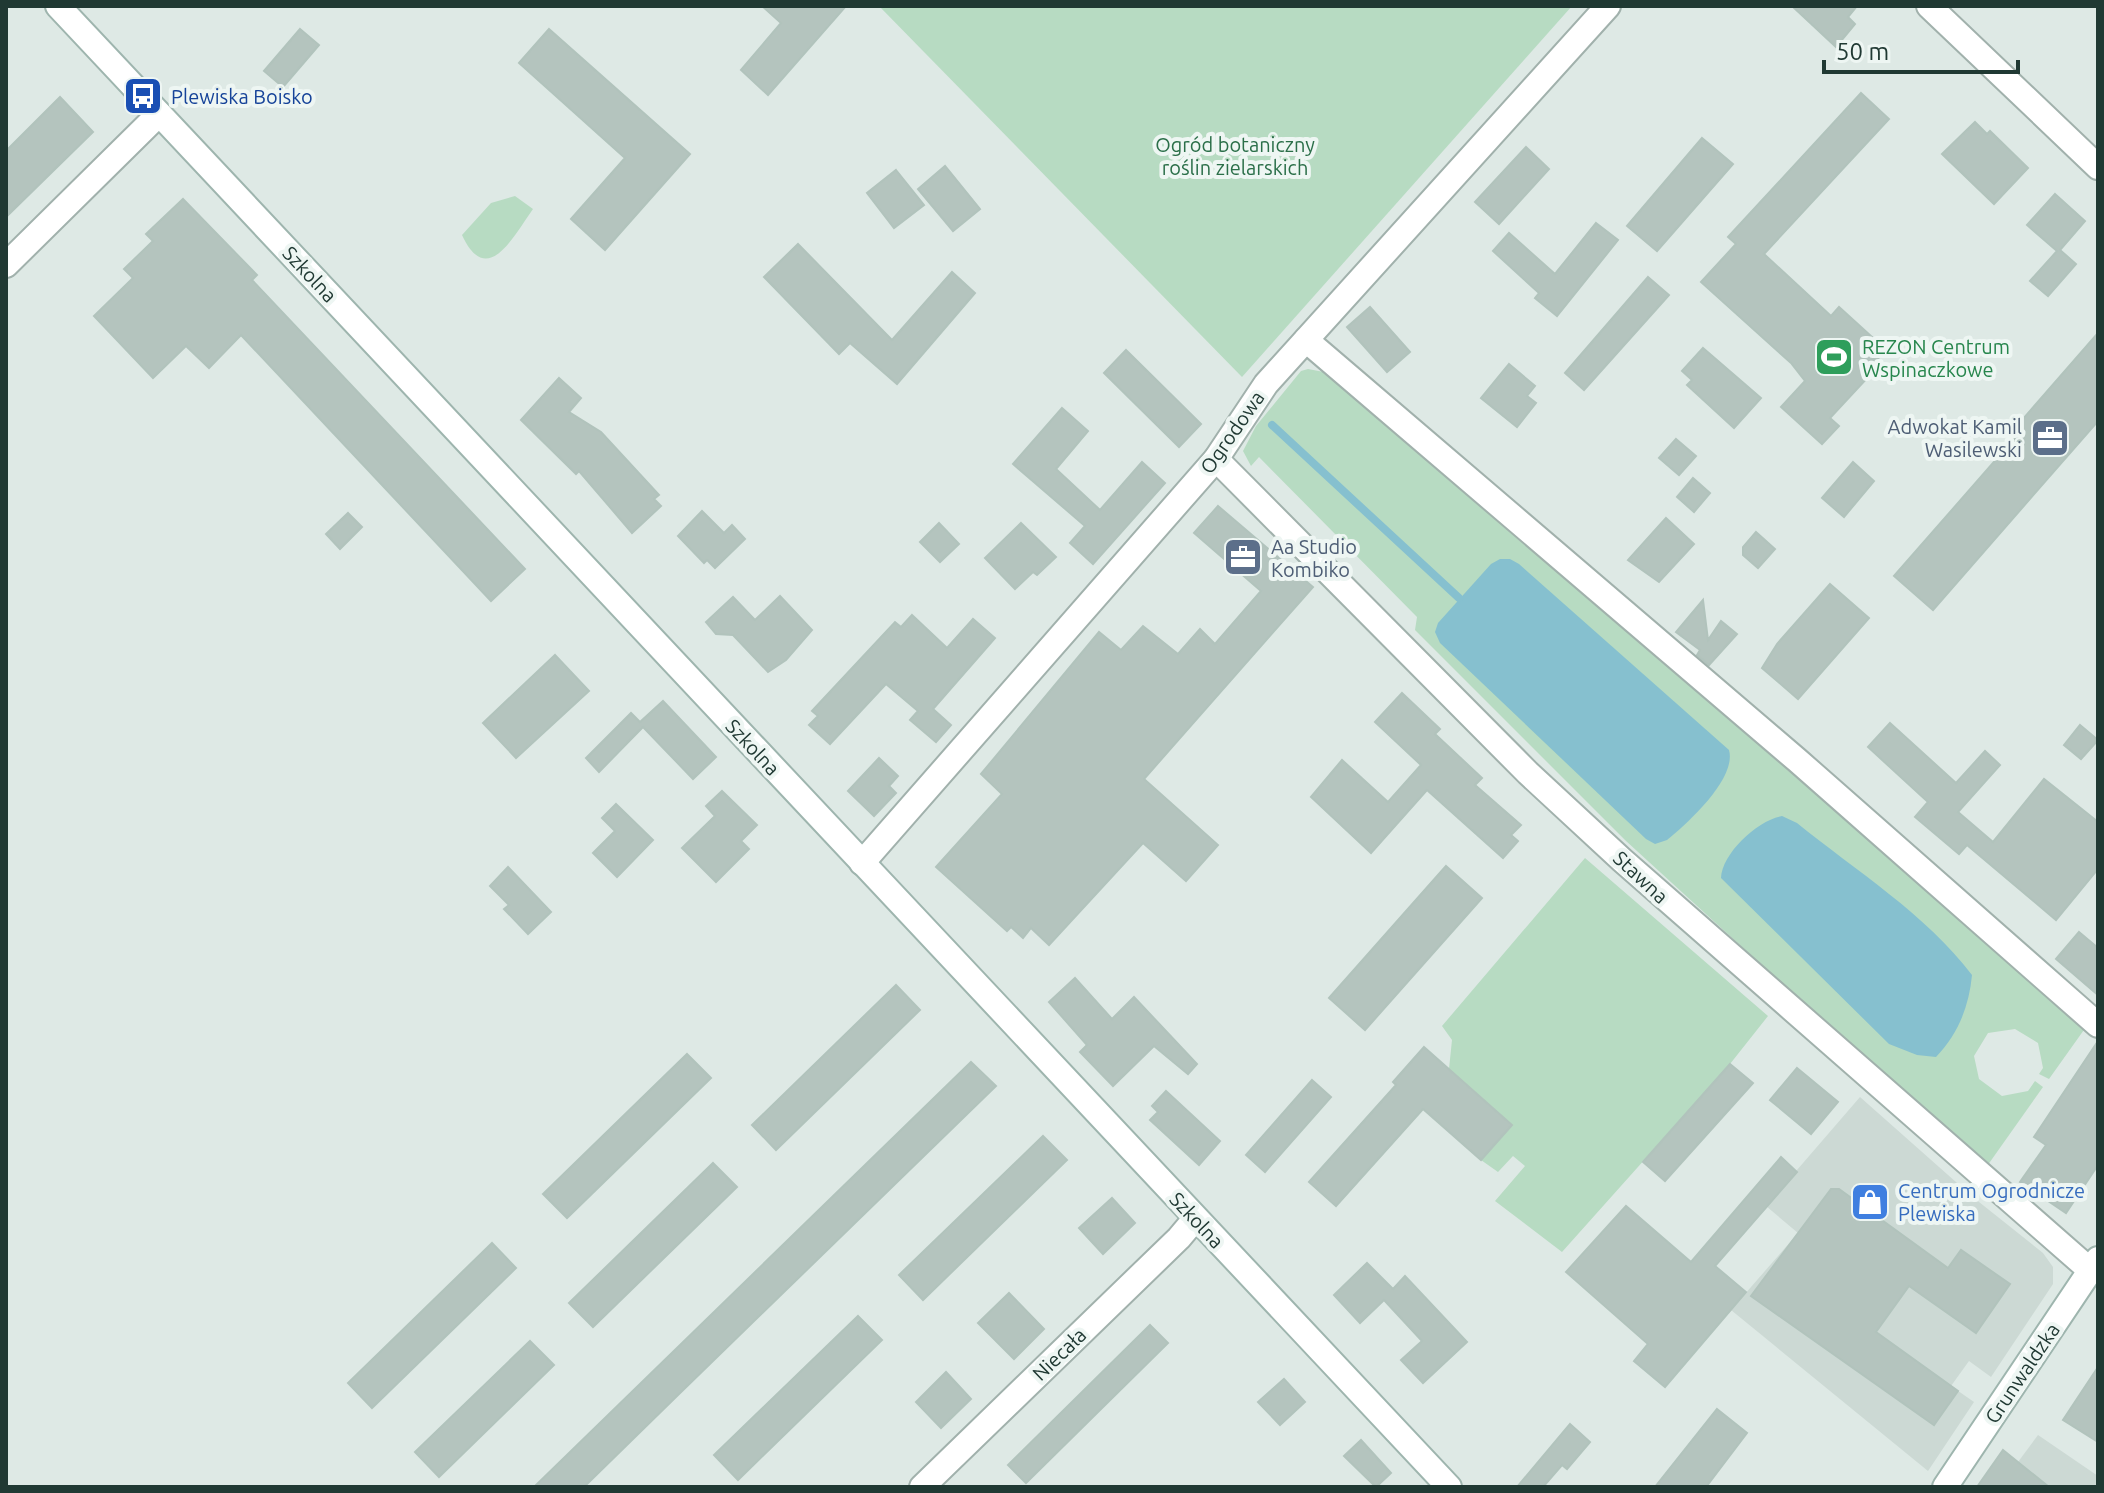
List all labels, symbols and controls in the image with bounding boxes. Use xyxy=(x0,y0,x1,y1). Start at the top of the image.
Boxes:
scale bar xyxy=(1824,24,2018,74)
text: 50 m xyxy=(1836,38,1889,65)
bus stop icon: Plewiska Boisko xyxy=(122,75,164,117)
place label: Plewiska Boisko xyxy=(171,85,313,108)
park label: Ogród botaniczny roślin zielarskich xyxy=(1155,133,1315,179)
street label: Szkolna xyxy=(278,241,342,307)
place label: REZON Centrum Wspinaczkowe xyxy=(1862,335,2010,381)
sports icon: REZON Centrum Wspinaczkowe xyxy=(1813,336,1855,378)
street label: Ogrodowa xyxy=(1195,386,1269,478)
place label: Adwokat Kamil Wasilewski xyxy=(1888,415,2022,461)
office icon: Adwokat Kamil Wasilewski xyxy=(2029,417,2071,459)
place label: Aa Studio Kombiko xyxy=(1271,535,1357,581)
office icon: Aa Studio Kombiko xyxy=(1222,536,1264,578)
street label: Szkolna xyxy=(721,714,785,780)
street label: Stawna xyxy=(1609,846,1673,908)
place label: Centrum Ogrodnicze Plewiska xyxy=(1898,1179,2085,1225)
shop icon: Centrum Ogrodnicze Plewiska xyxy=(1849,1181,1891,1223)
street label: Szkolna xyxy=(1165,1187,1229,1253)
street label: Grunwaldzka xyxy=(1980,1319,2064,1427)
street label: Niecała xyxy=(1027,1323,1091,1385)

